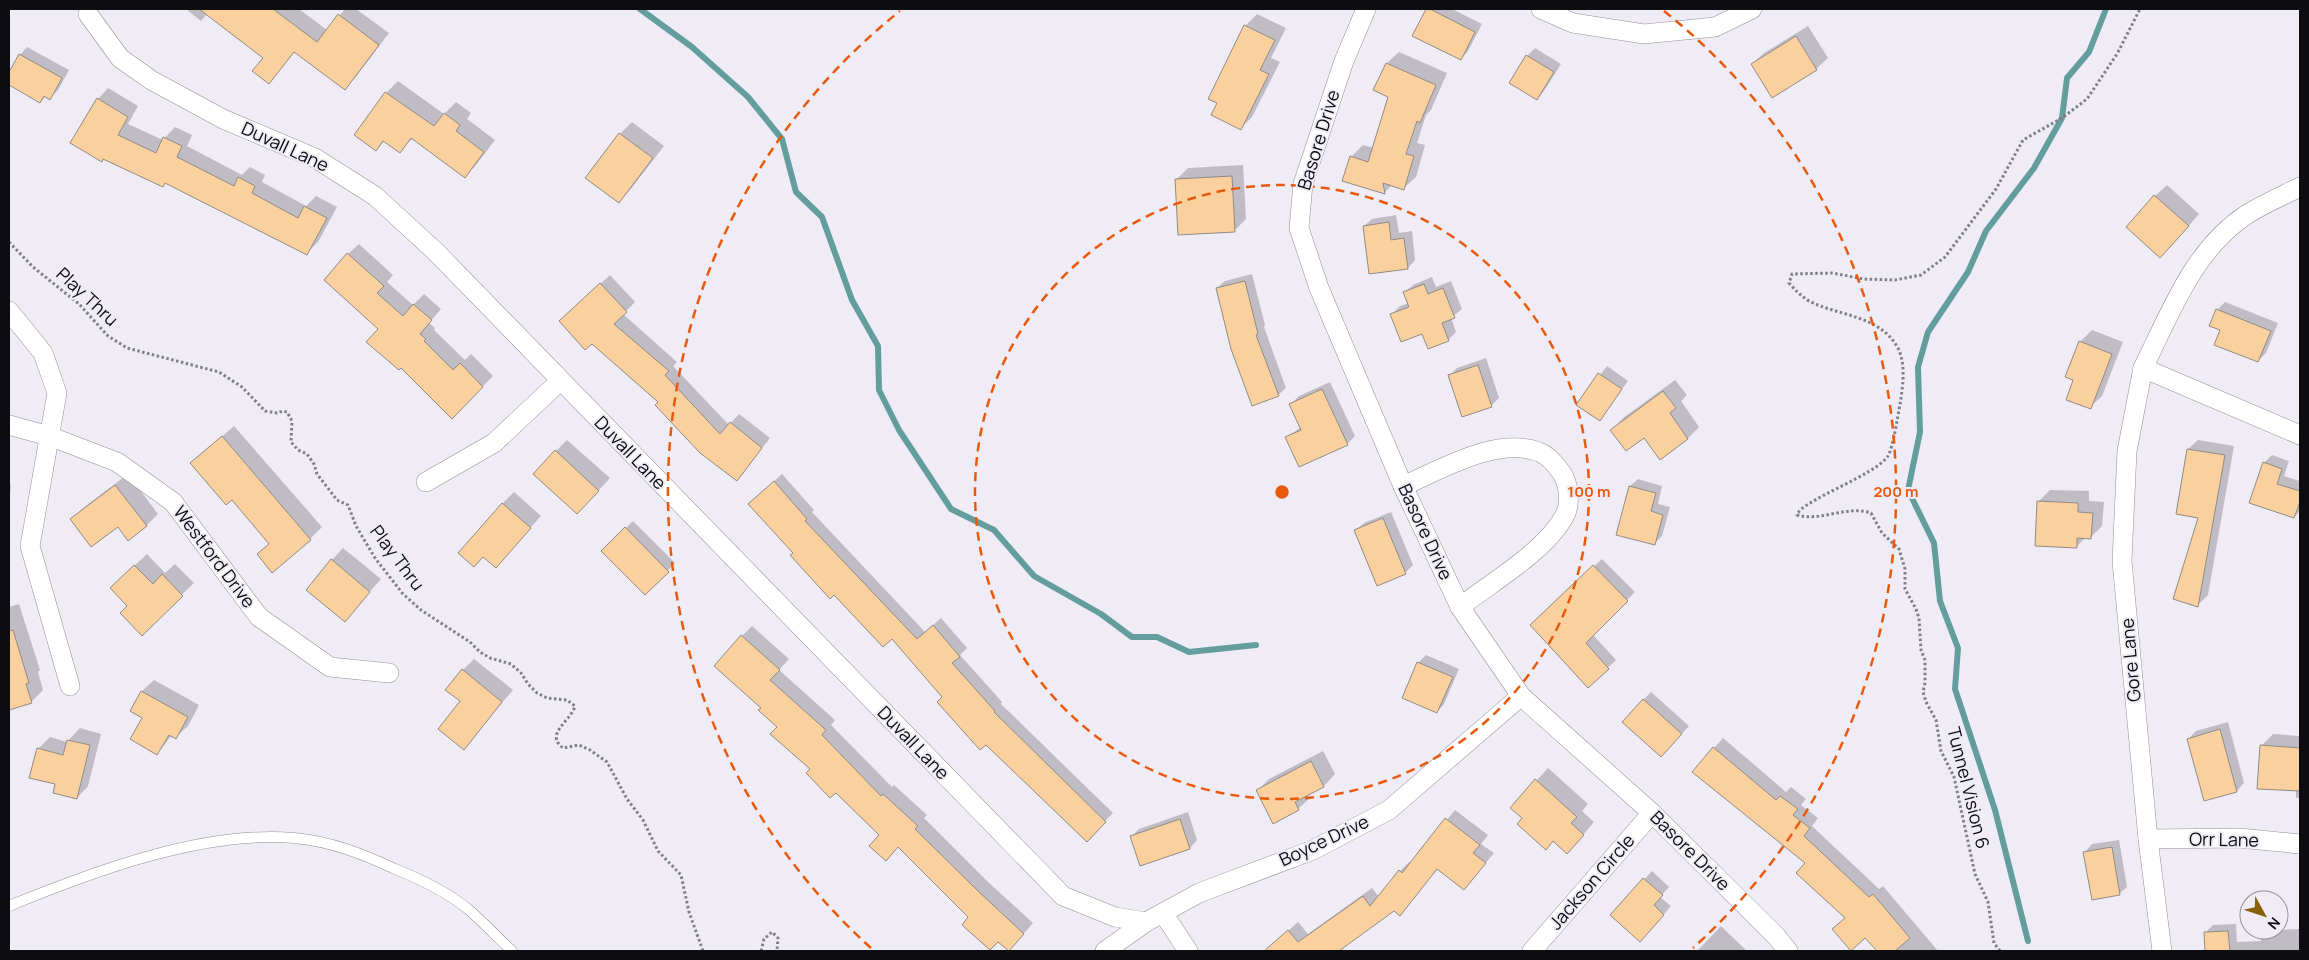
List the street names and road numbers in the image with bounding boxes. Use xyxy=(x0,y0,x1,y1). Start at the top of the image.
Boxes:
street label: Basore Drive xyxy=(1291,87,1345,193)
street label: Duvall Lane xyxy=(238,115,333,177)
street label: Play Thru xyxy=(52,261,124,331)
street label: Duvall Lane xyxy=(590,410,672,494)
street label: Basore Drive xyxy=(1393,480,1459,584)
street label: Westford Drive xyxy=(168,500,261,612)
street label: Play Thru xyxy=(365,520,430,595)
street label: Gore Lane xyxy=(2114,617,2146,703)
street label: Duvall Lane xyxy=(873,700,955,784)
street label: Tunnel Vision 6 xyxy=(1942,724,1996,851)
street label: Basore Drive xyxy=(1646,805,1736,895)
street label: Boyce Drive xyxy=(1275,809,1372,871)
street label: Orr Lane xyxy=(2189,826,2259,852)
street label: Jackson Circle xyxy=(1543,828,1639,934)

